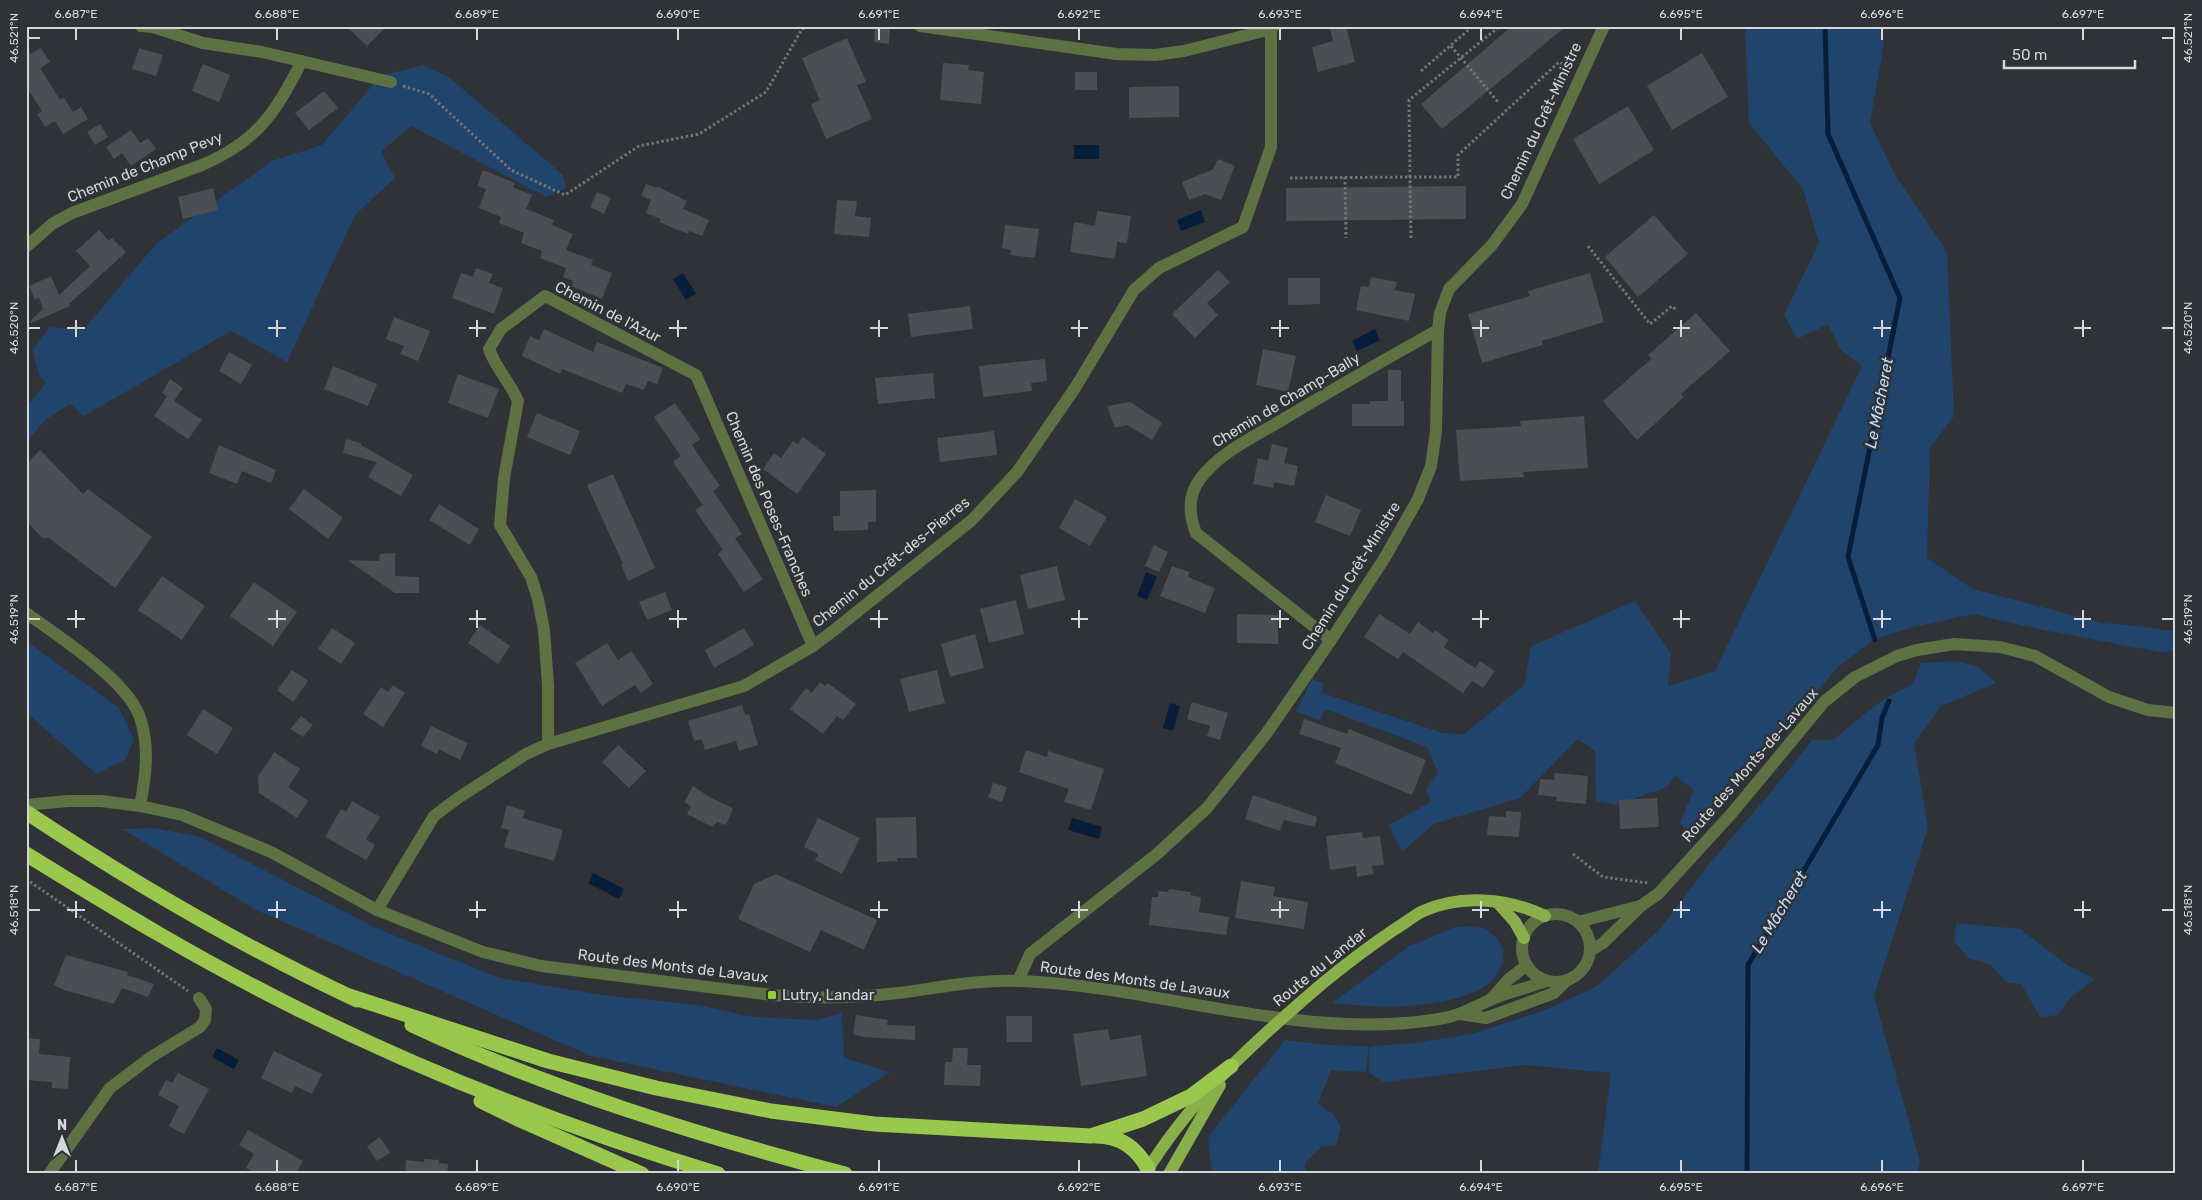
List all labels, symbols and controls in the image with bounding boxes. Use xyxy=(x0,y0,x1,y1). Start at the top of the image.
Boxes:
text: 6.687°E xyxy=(54,7,98,21)
text: 6.688°E xyxy=(255,7,299,21)
text: 6.689°E xyxy=(455,7,499,21)
text: 6.690°E xyxy=(656,7,700,21)
text: 6.691°E xyxy=(858,7,900,21)
text: 6.692°E xyxy=(1057,7,1101,21)
text: 6.693°E xyxy=(1258,7,1302,21)
text: 6.694°E xyxy=(1459,7,1503,21)
text: 6.695°E xyxy=(1659,7,1703,21)
text: 6.696°E xyxy=(1860,7,1904,21)
text: 6.697°E xyxy=(2062,7,2104,21)
text: 46.521°N xyxy=(7,13,21,63)
text: 46.521°N xyxy=(2181,13,2195,63)
scale bar xyxy=(2004,38,2136,70)
street label: Chemin du Crêt-Ministre xyxy=(1497,40,1585,202)
text: 50 m xyxy=(2012,46,2047,64)
street label: Chemin de Champ Pevy xyxy=(65,128,225,206)
street label: Chemin de l'Azur xyxy=(552,278,664,347)
text: 46.520°N xyxy=(7,302,21,354)
text: 46.520°N xyxy=(2181,302,2195,354)
street label: Chemin de Champ-Bally xyxy=(1209,349,1363,451)
water label: Le Mâcheret xyxy=(1861,355,1897,450)
street label: Chemin des Poses-Franches xyxy=(722,409,816,600)
street label: Chemin du Crêt-des-Pierres xyxy=(809,493,973,631)
street label: Chemin du Crêt-Ministre xyxy=(1298,499,1404,653)
text: 46.519°N xyxy=(7,594,21,644)
text: 46.519°N xyxy=(2181,594,2195,644)
street label: Route des Monts-de-Lavaux xyxy=(1678,684,1822,846)
water label: Le Mâcheret xyxy=(1747,867,1811,956)
text: 46.518°N xyxy=(7,885,21,935)
text: 46.518°N xyxy=(2181,885,2195,935)
street label: Route du Landar xyxy=(1269,923,1371,1010)
street label: Route des Monts de Lavaux xyxy=(577,945,769,987)
street label: Route des Monts de Lavaux xyxy=(1039,958,1231,1002)
place label: Lutry, Landar xyxy=(782,986,875,1004)
marker: Lutry, Landar xyxy=(766,989,778,1001)
north arrow xyxy=(38,1112,88,1162)
text: N xyxy=(57,1117,67,1134)
text: 6.687°E xyxy=(54,1180,98,1194)
text: 6.688°E xyxy=(255,1180,299,1194)
text: 6.689°E xyxy=(455,1180,499,1194)
text: 6.690°E xyxy=(656,1180,700,1194)
text: 6.691°E xyxy=(858,1180,900,1194)
text: 6.692°E xyxy=(1057,1180,1101,1194)
text: 6.693°E xyxy=(1258,1180,1302,1194)
text: 6.694°E xyxy=(1459,1180,1503,1194)
text: 6.695°E xyxy=(1659,1180,1703,1194)
text: 6.696°E xyxy=(1860,1180,1904,1194)
text: 6.697°E xyxy=(2062,1180,2104,1194)

